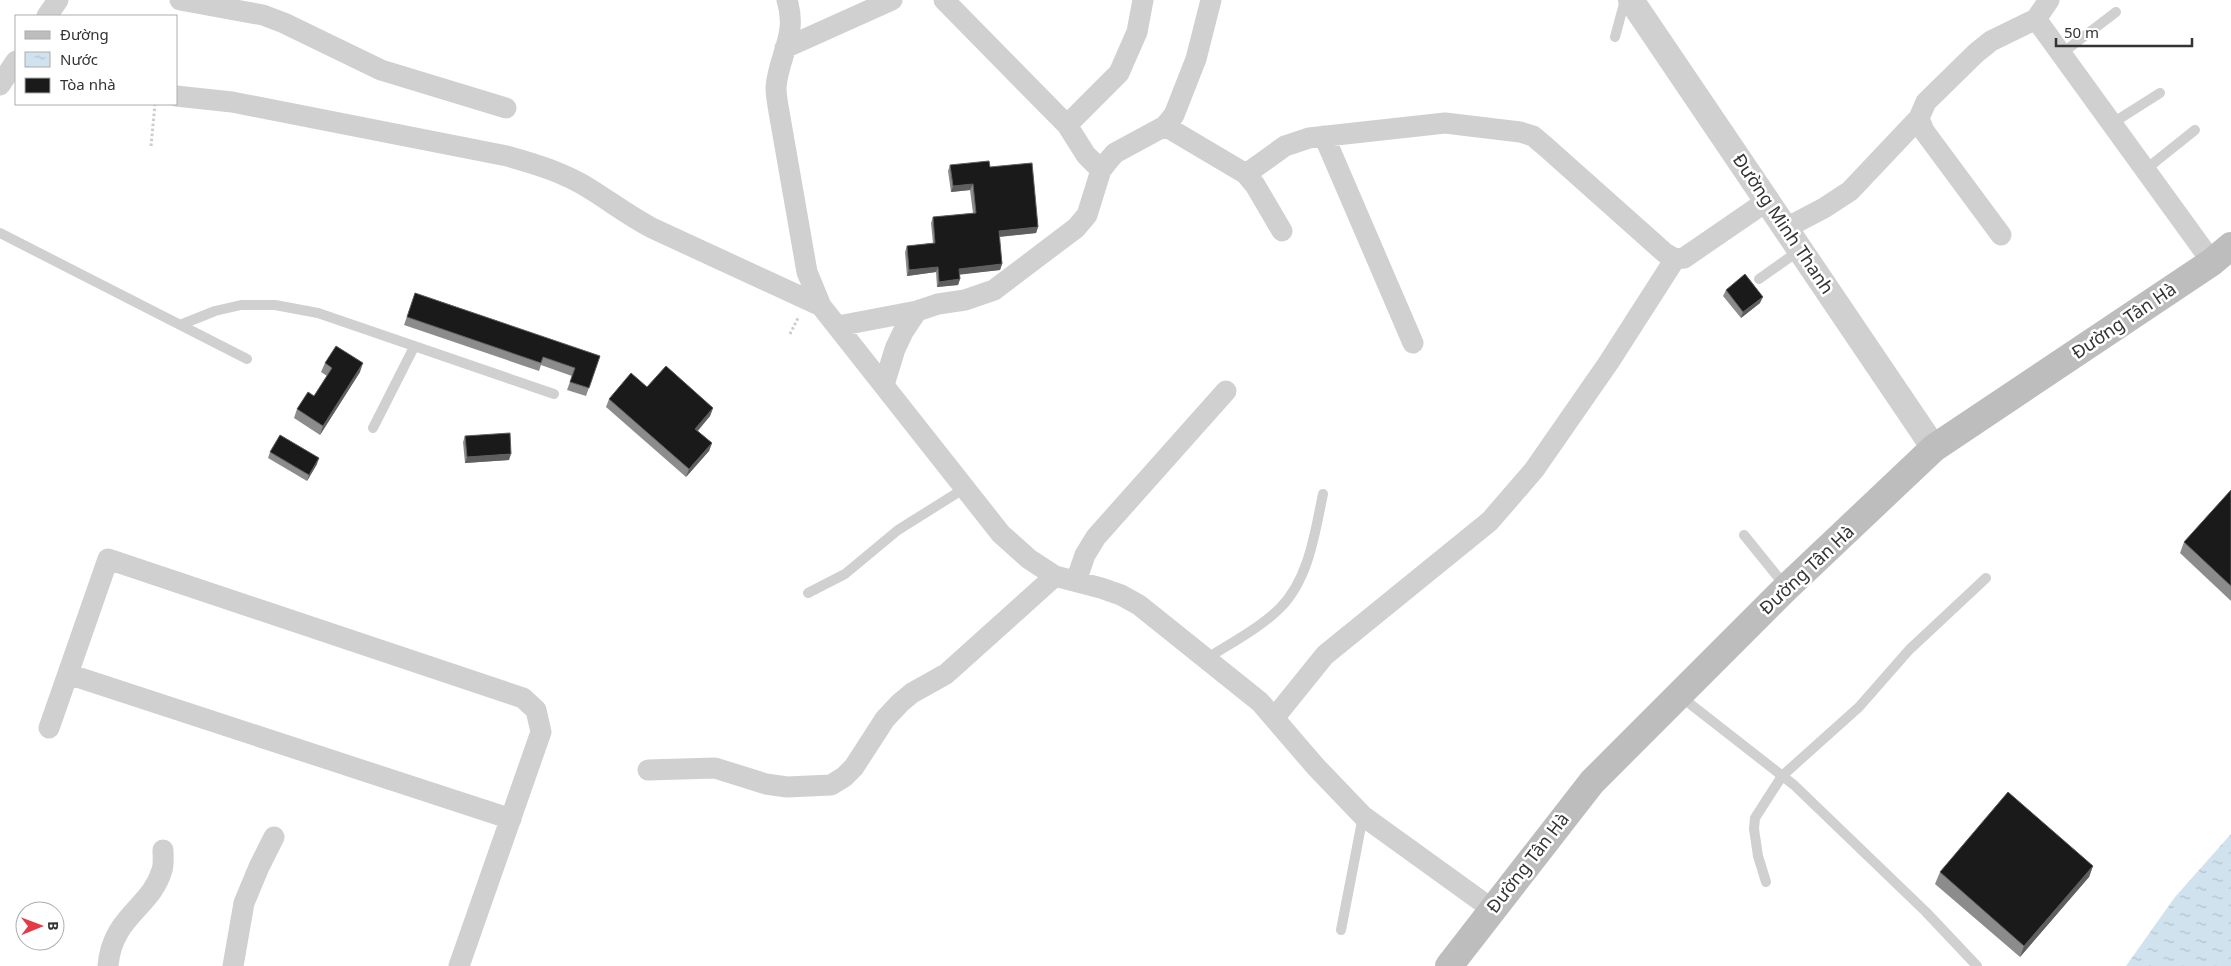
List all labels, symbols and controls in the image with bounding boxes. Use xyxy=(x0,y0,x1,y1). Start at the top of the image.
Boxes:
legend xyxy=(15,15,178,105)
scale bar xyxy=(2056,15,2192,47)
text: 50 m xyxy=(2064,22,2099,42)
text: Đường xyxy=(60,24,109,44)
text: Nước xyxy=(60,49,98,69)
text: Tòa nhà xyxy=(60,74,116,94)
street label: Đường Minh Thanh xyxy=(1728,148,1840,298)
street label: Đường Tân Hà xyxy=(2067,276,2180,364)
street label: Đường Tân Hà xyxy=(1754,519,1859,619)
street label: Đường Tân Hà xyxy=(1480,807,1574,918)
north arrow xyxy=(15,901,65,951)
text: B xyxy=(44,921,63,931)

